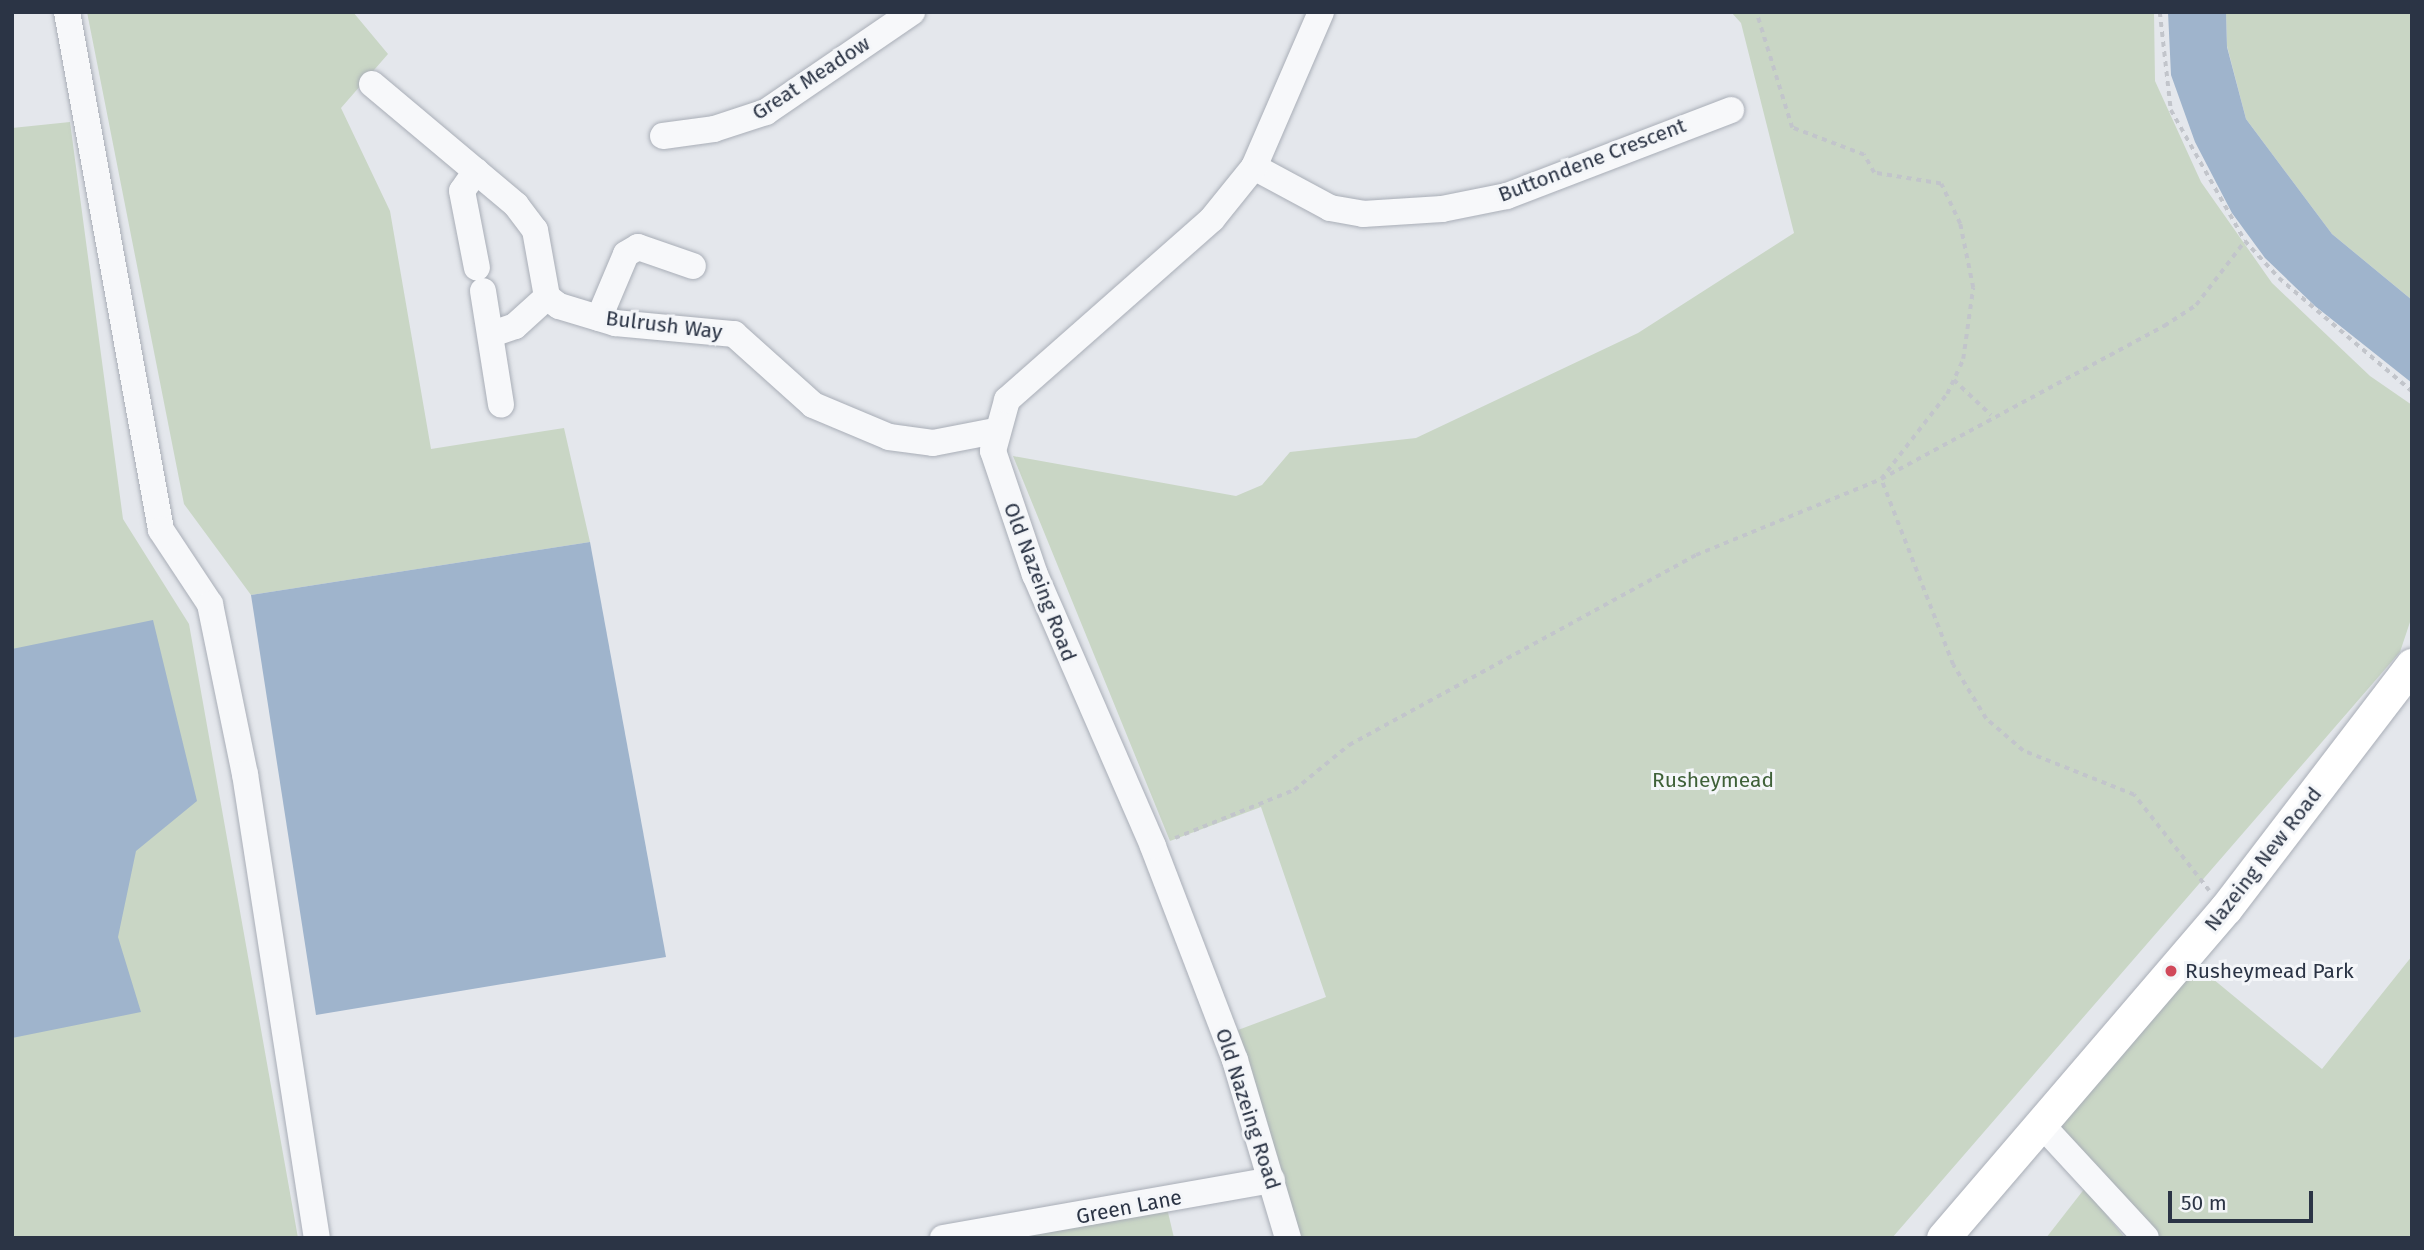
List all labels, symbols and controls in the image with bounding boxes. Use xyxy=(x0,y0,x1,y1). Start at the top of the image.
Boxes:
street label: Great Meadow xyxy=(747,31,875,125)
street label: Buttondene Crescent xyxy=(1495,113,1689,207)
street label: Bulrush Way xyxy=(604,305,724,345)
street label: Old Nazeing Road xyxy=(998,499,1082,665)
park label: Rusheymead xyxy=(1652,767,1774,793)
street label: Nazeing New Road xyxy=(2199,782,2327,936)
place label: Rusheymead Park xyxy=(2185,958,2354,984)
marker: Rusheymead Park xyxy=(2163,963,2179,979)
street label: Old Nazeing Road xyxy=(1210,1025,1286,1193)
scale bar xyxy=(2172,1176,2317,1220)
street label: Green Lane xyxy=(1074,1184,1184,1230)
text: 50 m xyxy=(2181,1190,2227,1216)

